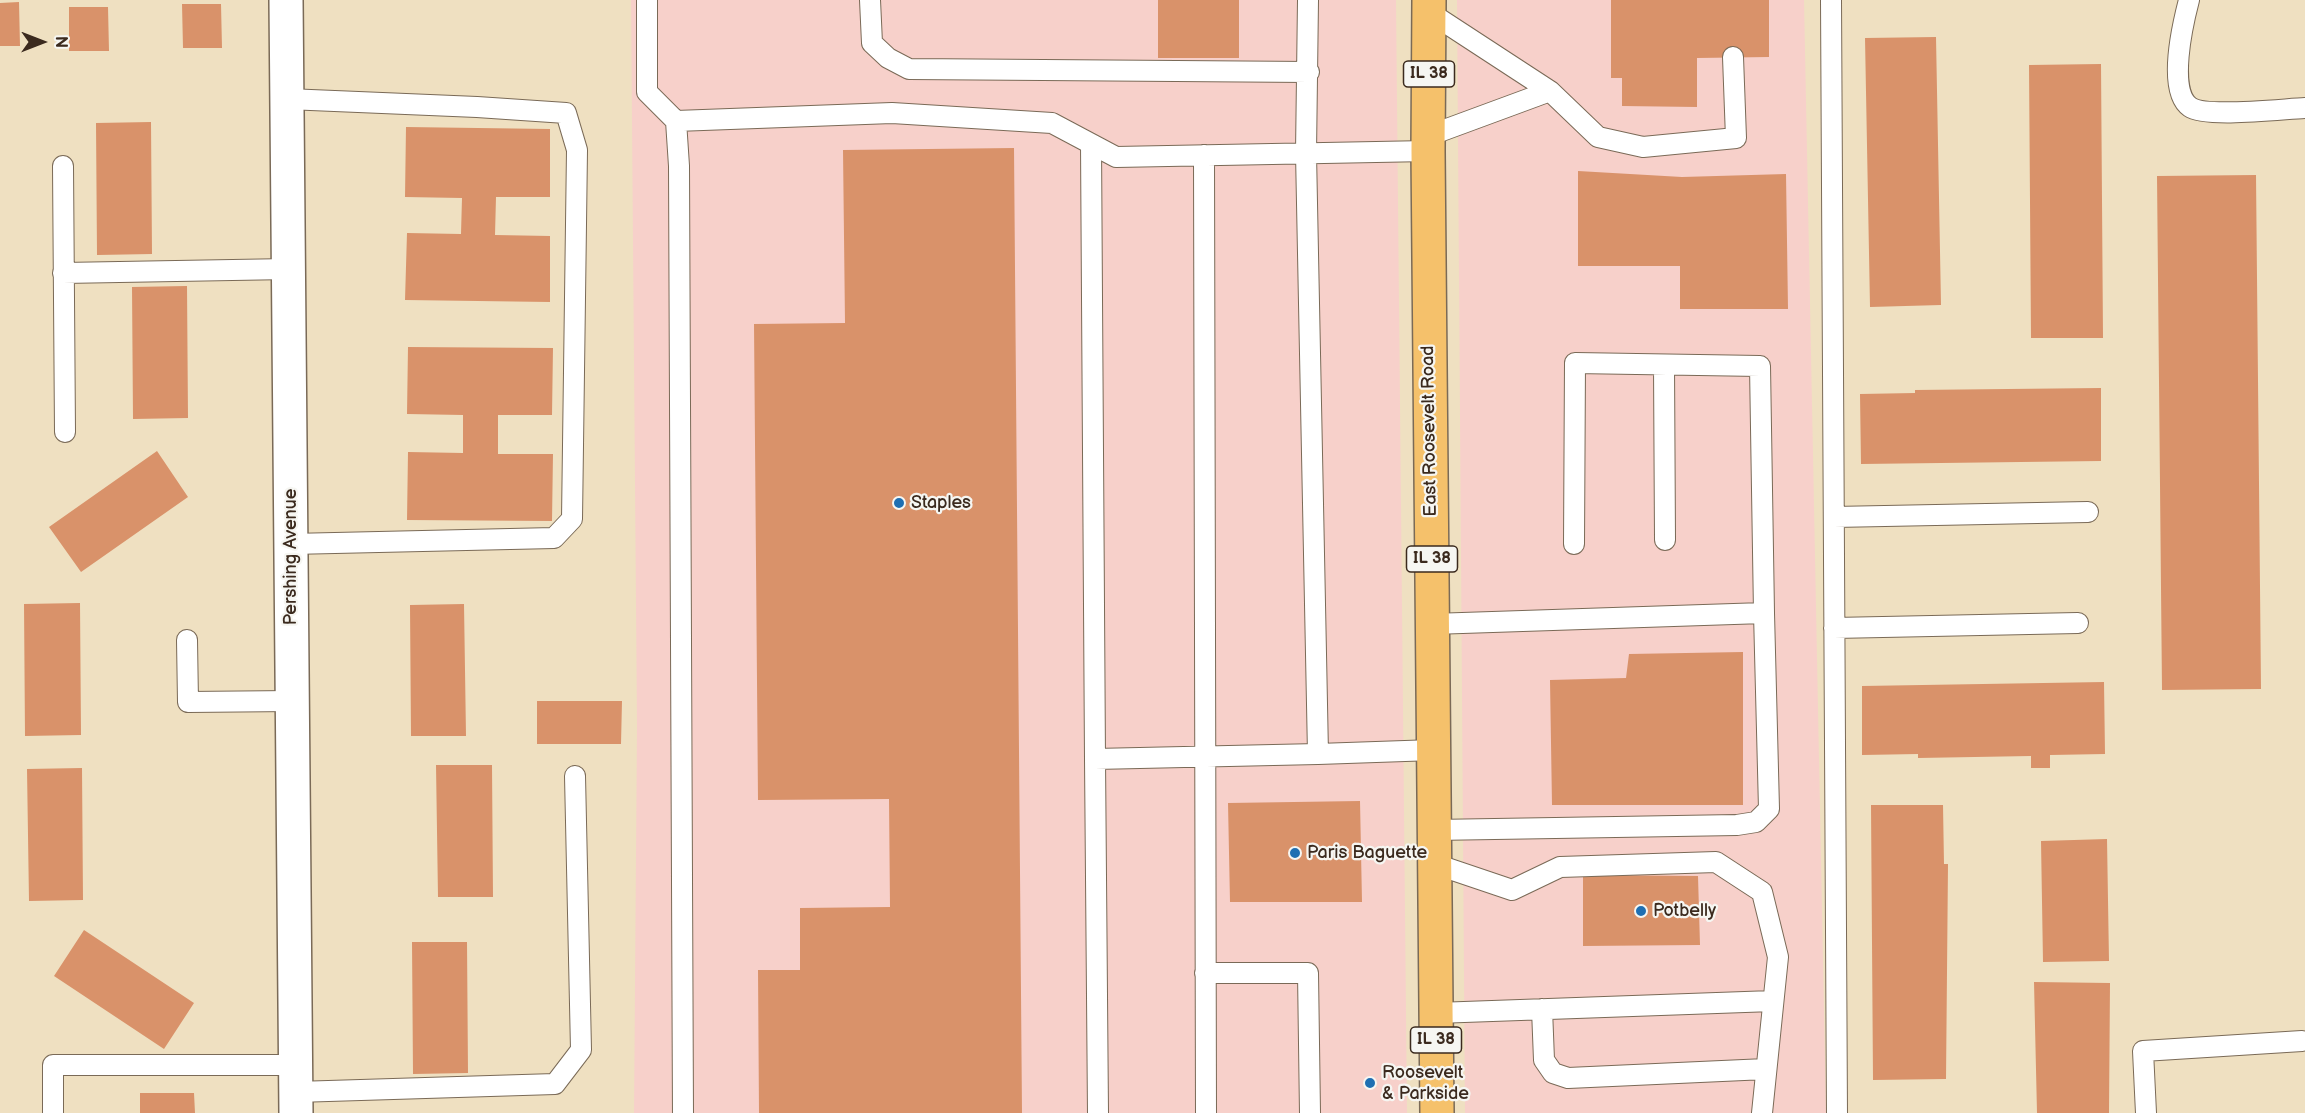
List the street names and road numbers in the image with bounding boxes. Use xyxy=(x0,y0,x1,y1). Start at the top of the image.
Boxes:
road number: IL 38 xyxy=(1404,61,1454,87)
street label: East Roosevelt Road xyxy=(1418,345,1442,517)
street label: Pershing Avenue xyxy=(280,489,302,625)
road number: IL 38 xyxy=(1406,546,1458,572)
road number: IL 38 xyxy=(1410,1027,1462,1053)

